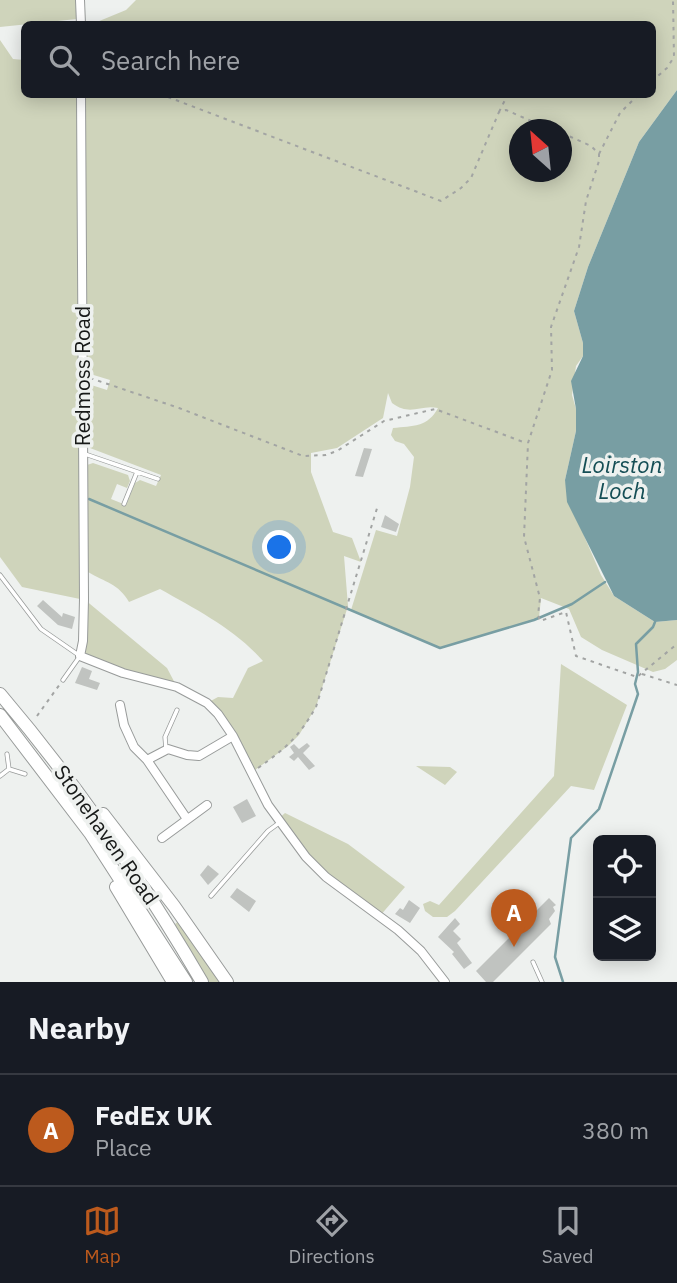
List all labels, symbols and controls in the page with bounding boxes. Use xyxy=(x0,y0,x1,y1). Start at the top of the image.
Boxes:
search box xyxy=(21,21,656,98)
icon: search xyxy=(45,41,83,79)
text: Search here xyxy=(101,43,240,77)
north arrow xyxy=(509,119,572,182)
street label: Redmoss Road xyxy=(68,306,96,446)
water label: Loirston Loch xyxy=(581,449,663,505)
your location xyxy=(262,530,296,564)
street label: Stonehaven Road xyxy=(48,759,165,910)
map controls xyxy=(593,835,656,961)
button: locate xyxy=(593,835,656,898)
pin: A xyxy=(491,889,537,947)
button: layers xyxy=(593,898,656,961)
text: Nearby xyxy=(28,1008,130,1047)
text: FedEx UK xyxy=(95,1098,212,1132)
text: A xyxy=(43,1115,59,1145)
text: 380 m xyxy=(582,1115,649,1145)
text: Place xyxy=(95,1132,152,1162)
tab: Map xyxy=(83,1202,121,1268)
tab: Directions xyxy=(288,1202,375,1268)
tab: Saved xyxy=(542,1202,594,1268)

